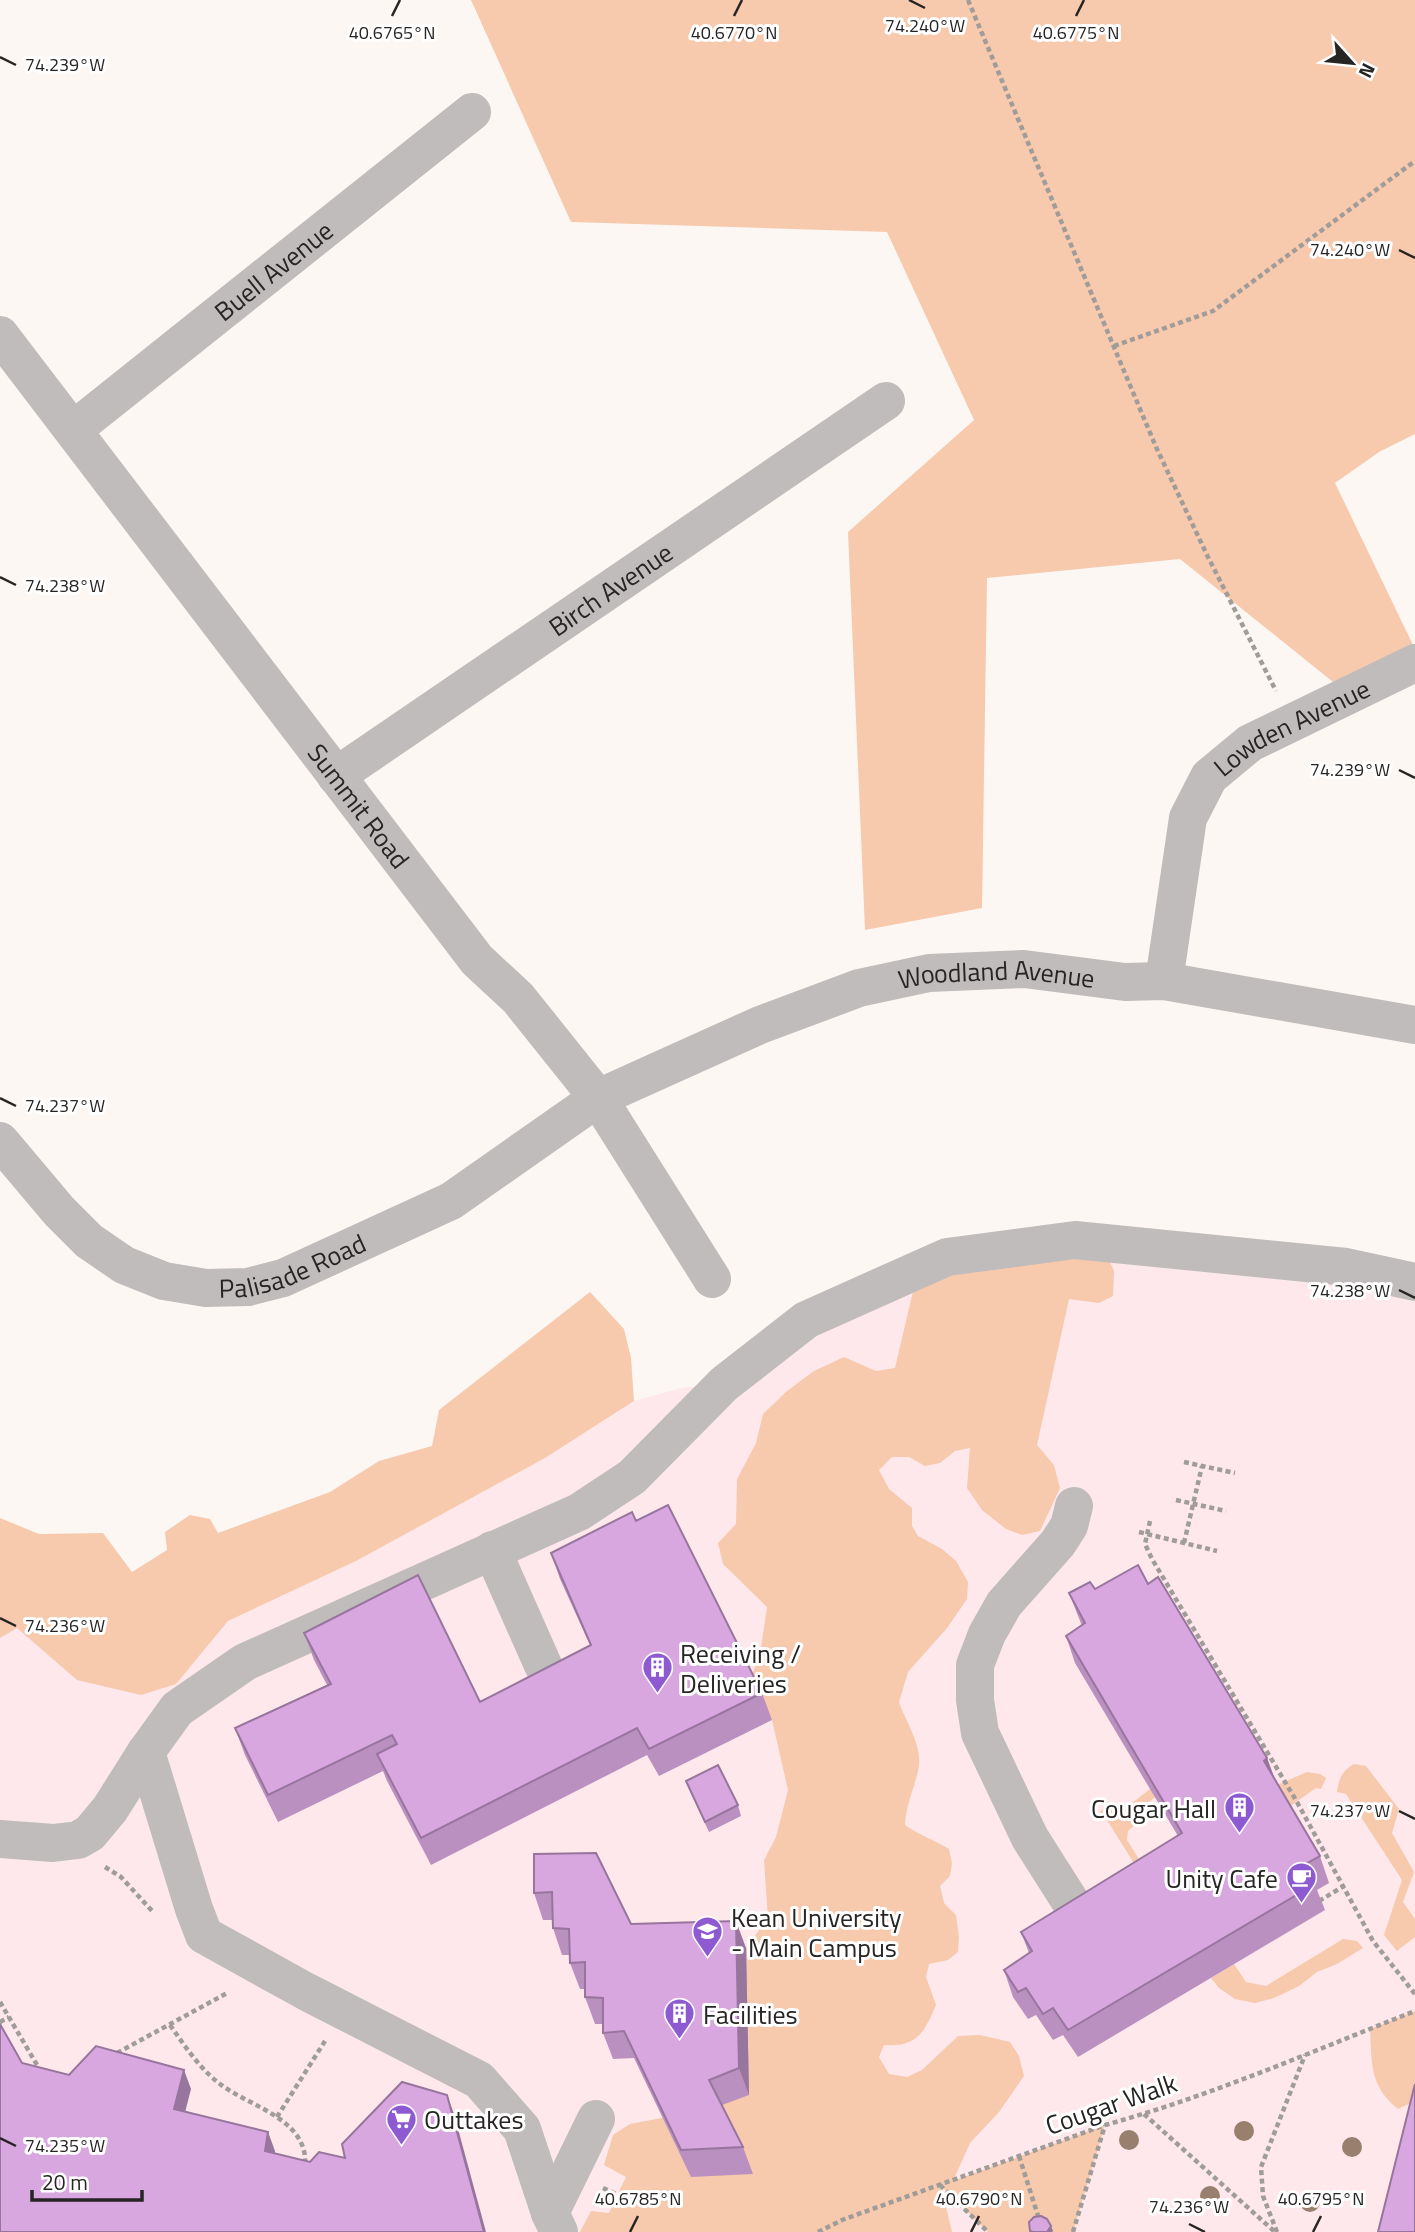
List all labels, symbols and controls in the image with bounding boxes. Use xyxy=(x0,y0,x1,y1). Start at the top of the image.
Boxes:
text: 74.240°W xyxy=(885,12,965,39)
text: 40.6765°N xyxy=(349,19,435,46)
text: 40.6770°N xyxy=(691,19,777,46)
text: 40.6775°N xyxy=(1033,19,1119,46)
north arrow xyxy=(1317,28,1387,98)
text: 74.239°W xyxy=(25,51,105,78)
text: N xyxy=(1352,58,1384,83)
street label: Buell Avenue xyxy=(205,211,341,330)
text: 74.240°W xyxy=(1310,236,1390,263)
street label: Birch Avenue xyxy=(540,533,680,645)
text: 74.238°W xyxy=(25,572,105,599)
street label: Lowden Avenue xyxy=(1205,668,1376,785)
street label: Summit Road xyxy=(299,735,420,876)
text: 74.239°W xyxy=(1310,756,1390,783)
street label: Woodland Avenue xyxy=(894,949,1097,999)
text: 74.237°W xyxy=(25,1092,105,1119)
street label: Palisade Road xyxy=(218,1223,372,1307)
text: 74.238°W xyxy=(1310,1277,1390,1304)
text: 74.236°W xyxy=(25,1612,105,1639)
place label: Receiving / Deliveries xyxy=(680,1634,801,1703)
building icon: Receiving / Deliveries xyxy=(640,1651,674,1695)
place label: Cougar Hall xyxy=(1091,1789,1216,1828)
building icon: Cougar Hall xyxy=(1222,1791,1256,1835)
text: 74.237°W xyxy=(1310,1797,1390,1824)
place label: Unity Cafe xyxy=(1166,1859,1278,1898)
cafe icon: Unity Cafe xyxy=(1284,1861,1318,1905)
place label: Kean University - Main Campus xyxy=(731,1898,902,1967)
school or university icon: Kean University - Main Campus xyxy=(691,1915,725,1959)
place label: Facilities xyxy=(703,1995,798,2034)
building icon: Facilities xyxy=(663,1997,697,2041)
street label: Cougar Walk xyxy=(1040,2063,1182,2145)
place label: Outtakes xyxy=(424,2100,524,2139)
supermarket icon: Outtakes xyxy=(384,2102,418,2146)
text: 74.235°W xyxy=(25,2132,105,2159)
scale bar xyxy=(32,2158,142,2202)
text: 20 m xyxy=(42,2166,88,2198)
text: 40.6785°N xyxy=(595,2185,681,2212)
text: 40.6790°N xyxy=(936,2185,1022,2212)
text: 40.6795°N xyxy=(1278,2185,1364,2212)
text: 74.236°W xyxy=(1149,2193,1229,2220)

